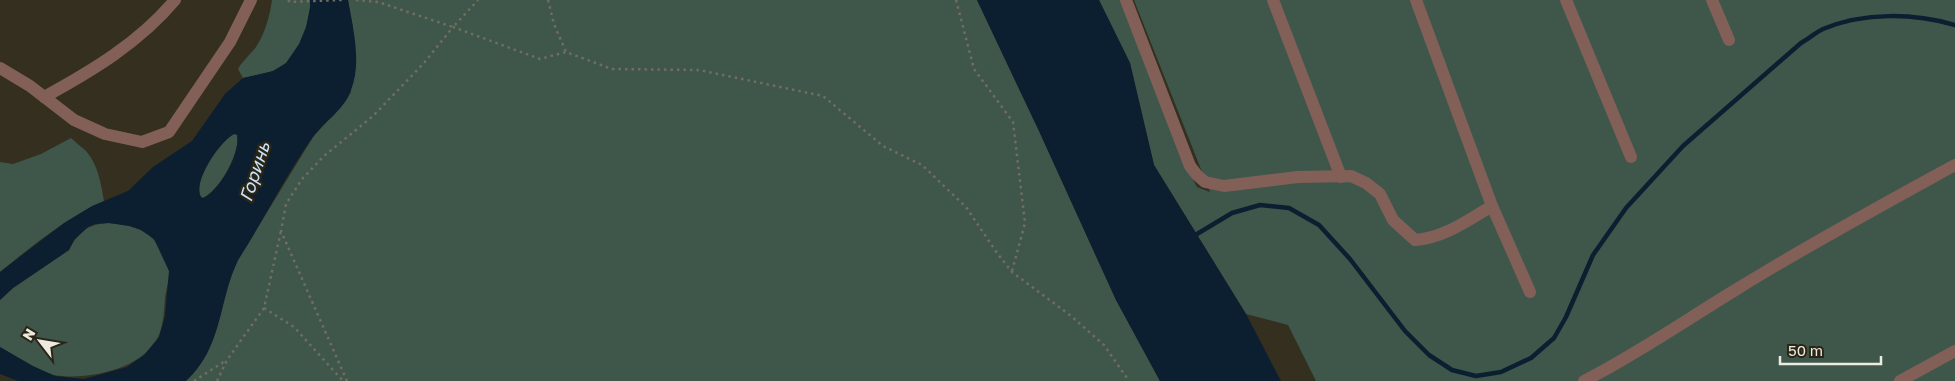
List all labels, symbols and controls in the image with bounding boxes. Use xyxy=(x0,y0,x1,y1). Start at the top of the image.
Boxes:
water label: Горинь xyxy=(234,139,274,204)
north arrow xyxy=(15,316,65,366)
text: N xyxy=(18,325,38,343)
scale bar xyxy=(1780,334,1881,366)
text: 50 m xyxy=(1788,341,1823,359)

